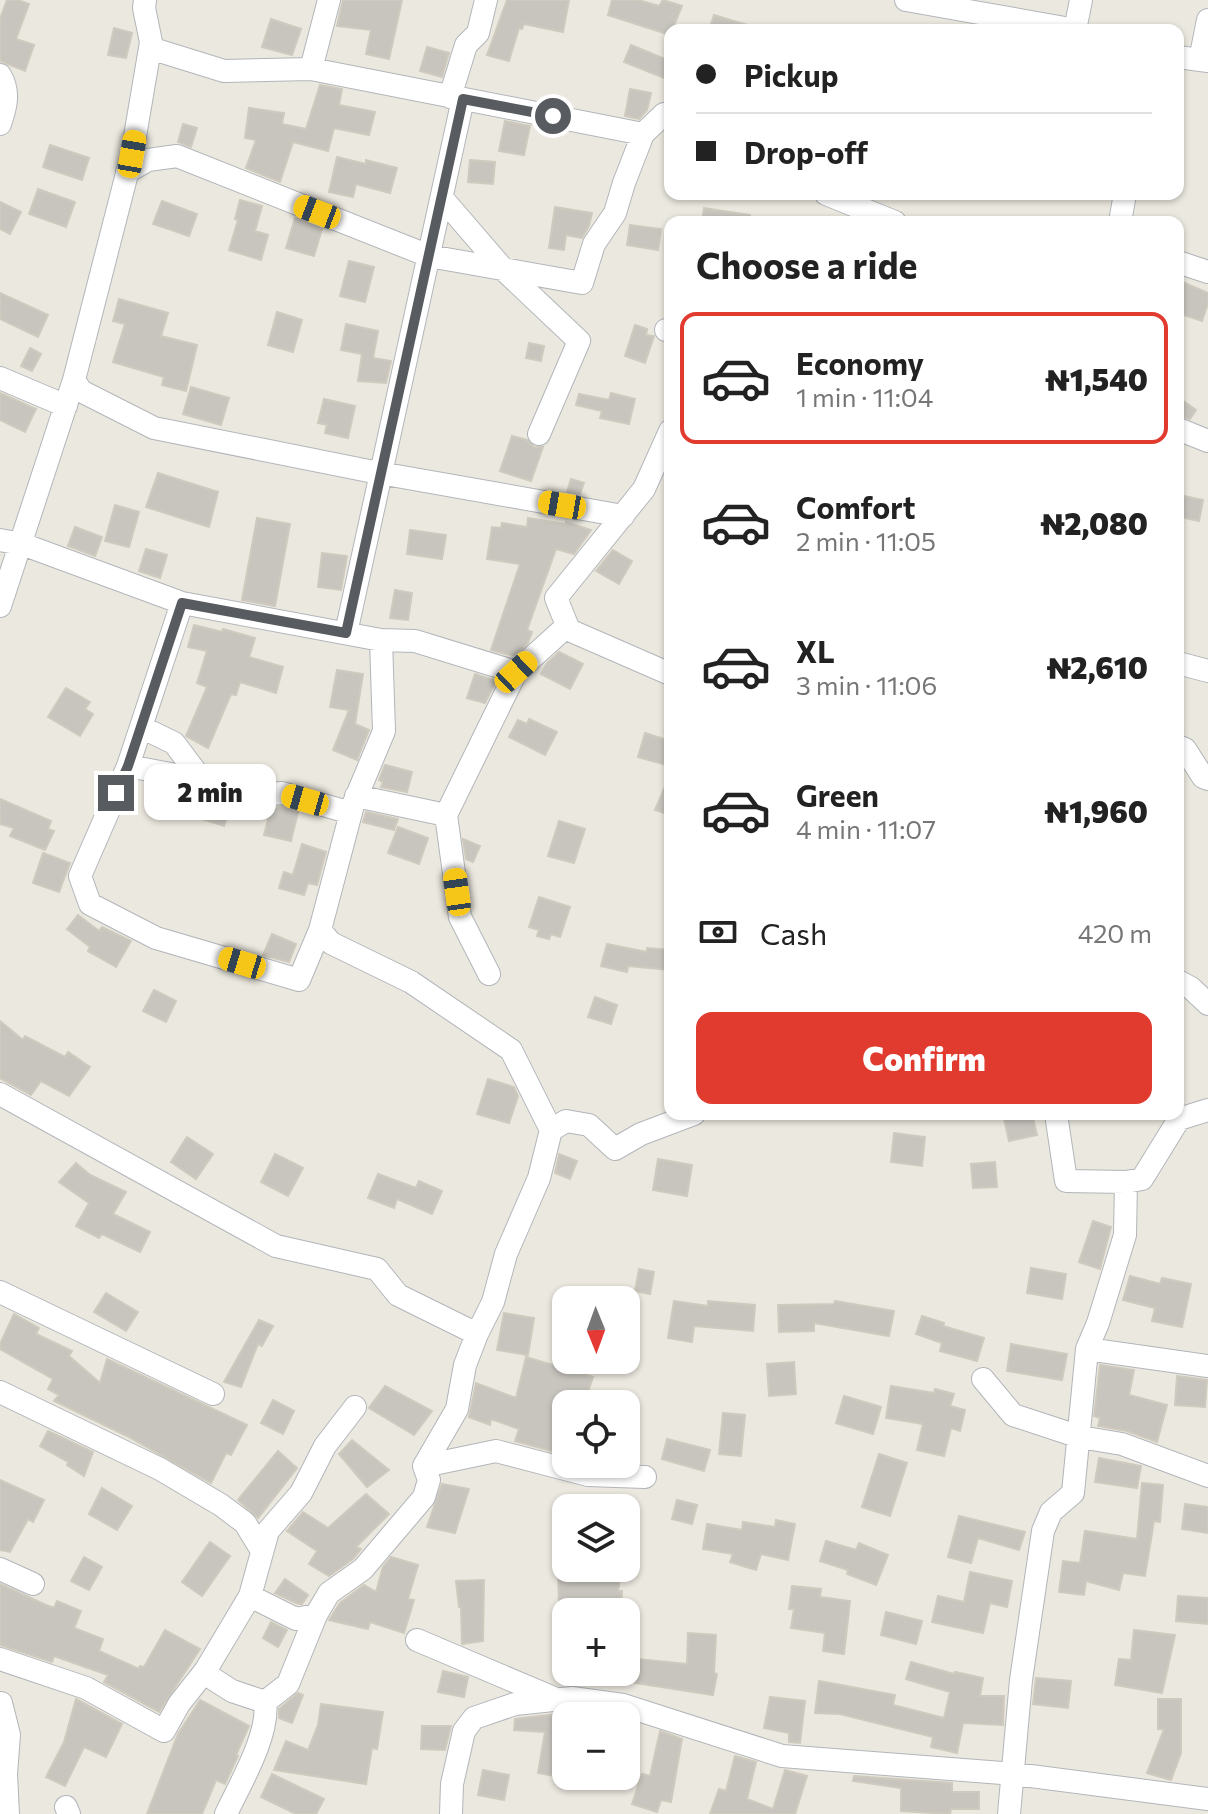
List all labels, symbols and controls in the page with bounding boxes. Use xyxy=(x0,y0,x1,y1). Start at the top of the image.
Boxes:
text: Pickup xyxy=(744,56,838,93)
route start xyxy=(535,98,571,134)
car xyxy=(116,128,148,180)
text: Drop-off xyxy=(744,133,868,170)
car xyxy=(290,192,344,232)
text: Choose a ride xyxy=(696,242,917,286)
icon: car xyxy=(700,342,772,414)
text: Economy xyxy=(796,344,924,381)
text: ₦1,540 xyxy=(1044,360,1148,397)
text: 1 min · 11:04 xyxy=(796,381,933,412)
icon: car xyxy=(700,486,772,558)
text: Comfort xyxy=(796,488,915,525)
car xyxy=(536,489,588,521)
text: ₦2,080 xyxy=(1040,504,1148,541)
text: 2 min · 11:05 xyxy=(796,525,936,556)
icon: car xyxy=(700,630,772,702)
text: XL xyxy=(796,632,835,669)
car xyxy=(490,647,542,697)
text: ₦2,610 xyxy=(1046,648,1148,685)
text: 3 min · 11:06 xyxy=(796,669,937,700)
callout: 2 min xyxy=(144,765,276,821)
icon: car xyxy=(700,774,772,846)
route end xyxy=(98,775,134,811)
text: 2 min xyxy=(177,776,243,807)
text: Green xyxy=(796,776,879,813)
car xyxy=(279,782,331,818)
text: ₦1,960 xyxy=(1044,792,1148,829)
text: 4 min · 11:07 xyxy=(796,813,936,844)
car xyxy=(442,867,472,917)
icon: cash xyxy=(696,910,740,954)
text: Cash xyxy=(760,914,827,951)
text: 420 m xyxy=(1078,917,1152,948)
car xyxy=(216,945,268,981)
button: Confirm xyxy=(696,1012,1152,1104)
north arrow xyxy=(552,1286,640,1374)
map controls xyxy=(552,1286,640,1790)
button: locate xyxy=(552,1390,640,1478)
button: layers xyxy=(552,1494,640,1582)
button: + xyxy=(552,1598,640,1686)
button: − xyxy=(552,1702,640,1790)

